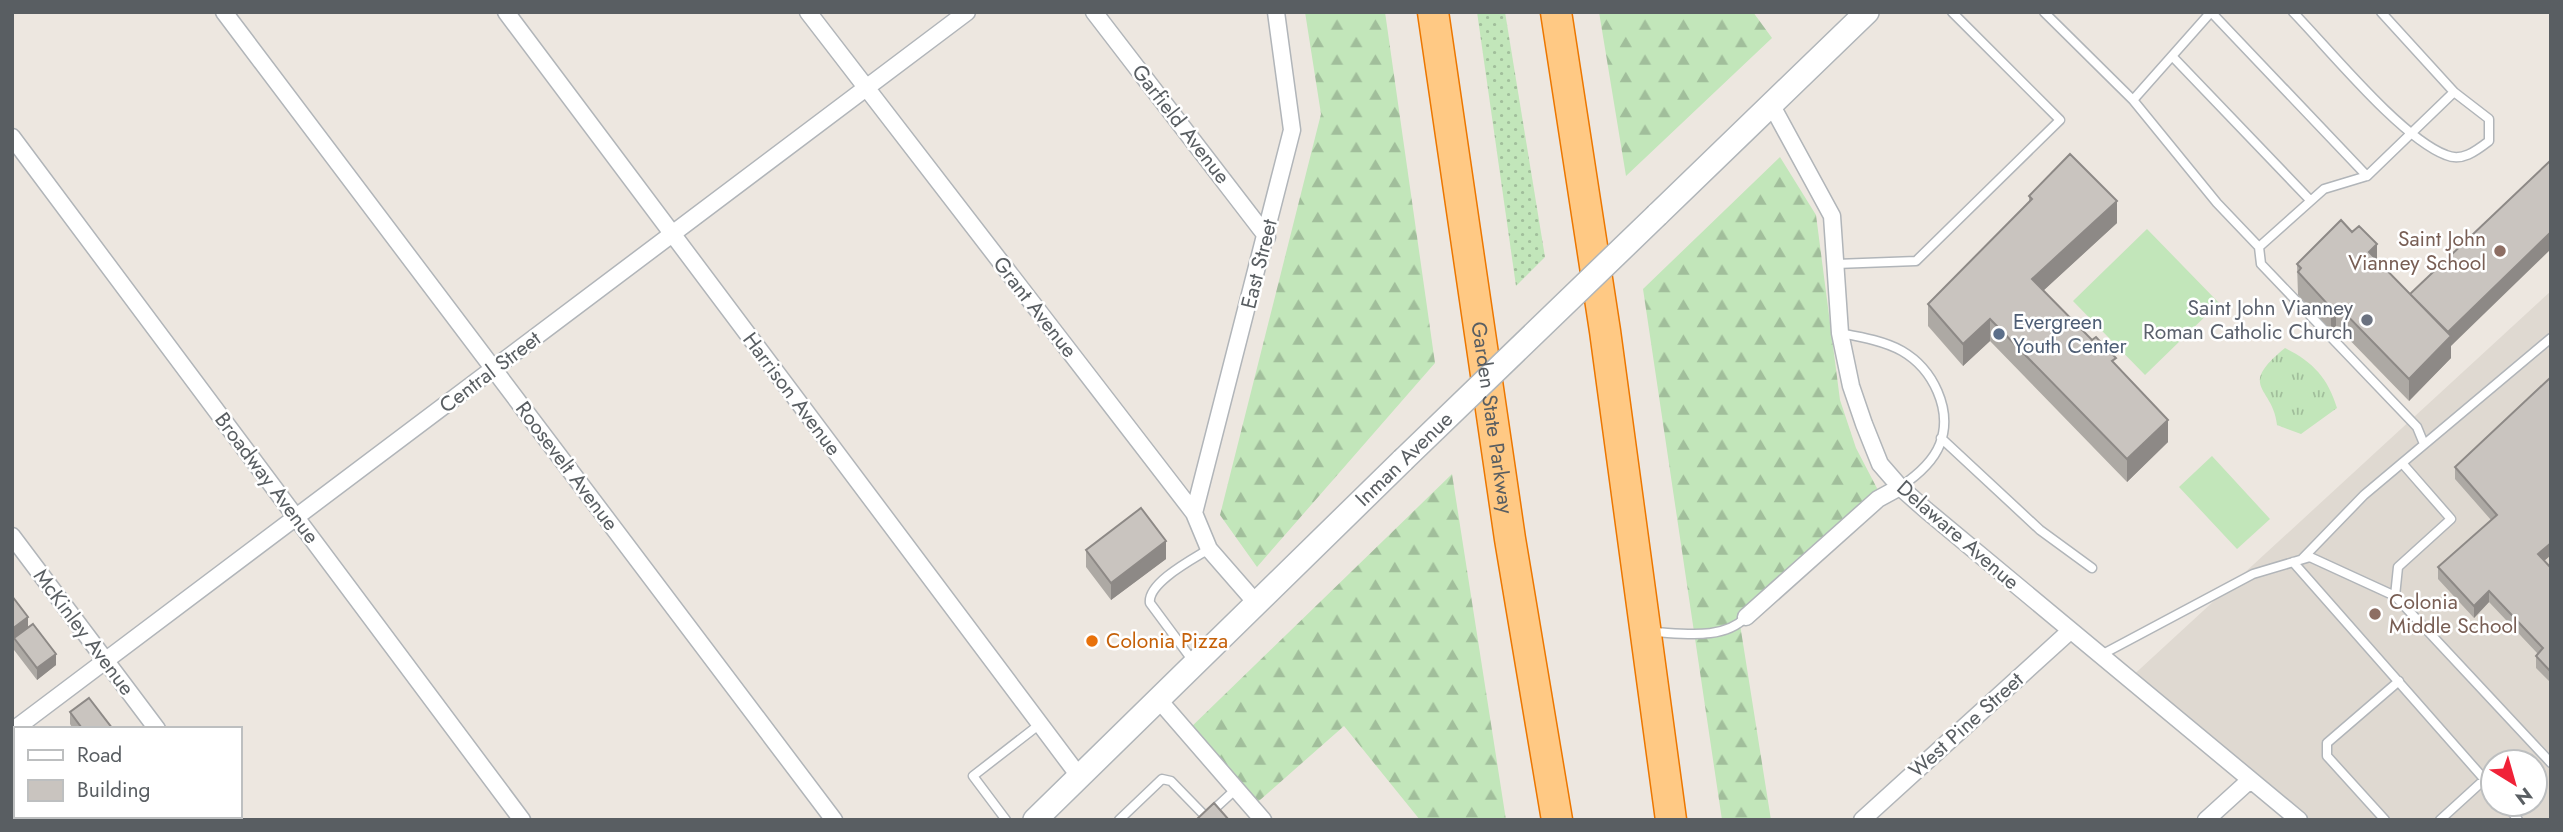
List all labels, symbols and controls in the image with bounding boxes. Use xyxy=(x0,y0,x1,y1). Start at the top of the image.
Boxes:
street label: Garfield Avenue xyxy=(1125,58,1237,190)
street label: East Street xyxy=(1233,216,1285,312)
place label: Saint John Vianney School xyxy=(2348,224,2486,278)
marker: Saint John Vianney School xyxy=(2492,243,2508,259)
street label: Grant Avenue xyxy=(986,250,1084,364)
place label: Saint John Vianney Roman Catholic Church xyxy=(2143,293,2354,347)
place label: Evergreen Youth Center xyxy=(2013,307,2128,361)
marker: Saint John Vianney Roman Catholic Church xyxy=(2359,312,2375,328)
street label: Garden State Parkway xyxy=(1463,320,1521,517)
street label: Central Street xyxy=(433,324,547,420)
street label: Harrison Avenue xyxy=(736,326,849,462)
marker: Evergreen Youth Center xyxy=(1991,326,2007,342)
street label: Roosevelt Avenue xyxy=(508,395,626,537)
street label: Inman Avenue xyxy=(1348,405,1460,513)
street label: Broadway Avenue xyxy=(208,406,326,550)
street label: Delaware Avenue xyxy=(1890,473,2026,597)
street label: McKinley Avenue xyxy=(26,562,142,702)
place label: Colonia Middle School xyxy=(2389,587,2518,641)
marker: Colonia Middle School xyxy=(2367,606,2383,622)
place label: Colonia Pizza xyxy=(1106,626,1228,656)
marker: Colonia Pizza xyxy=(1084,633,1100,649)
street label: West Pine Street xyxy=(1902,665,2030,785)
legend xyxy=(14,727,242,818)
text: Road xyxy=(77,740,122,770)
north arrow xyxy=(2479,748,2549,818)
text: Building xyxy=(77,775,150,805)
text: N xyxy=(2510,781,2538,812)

